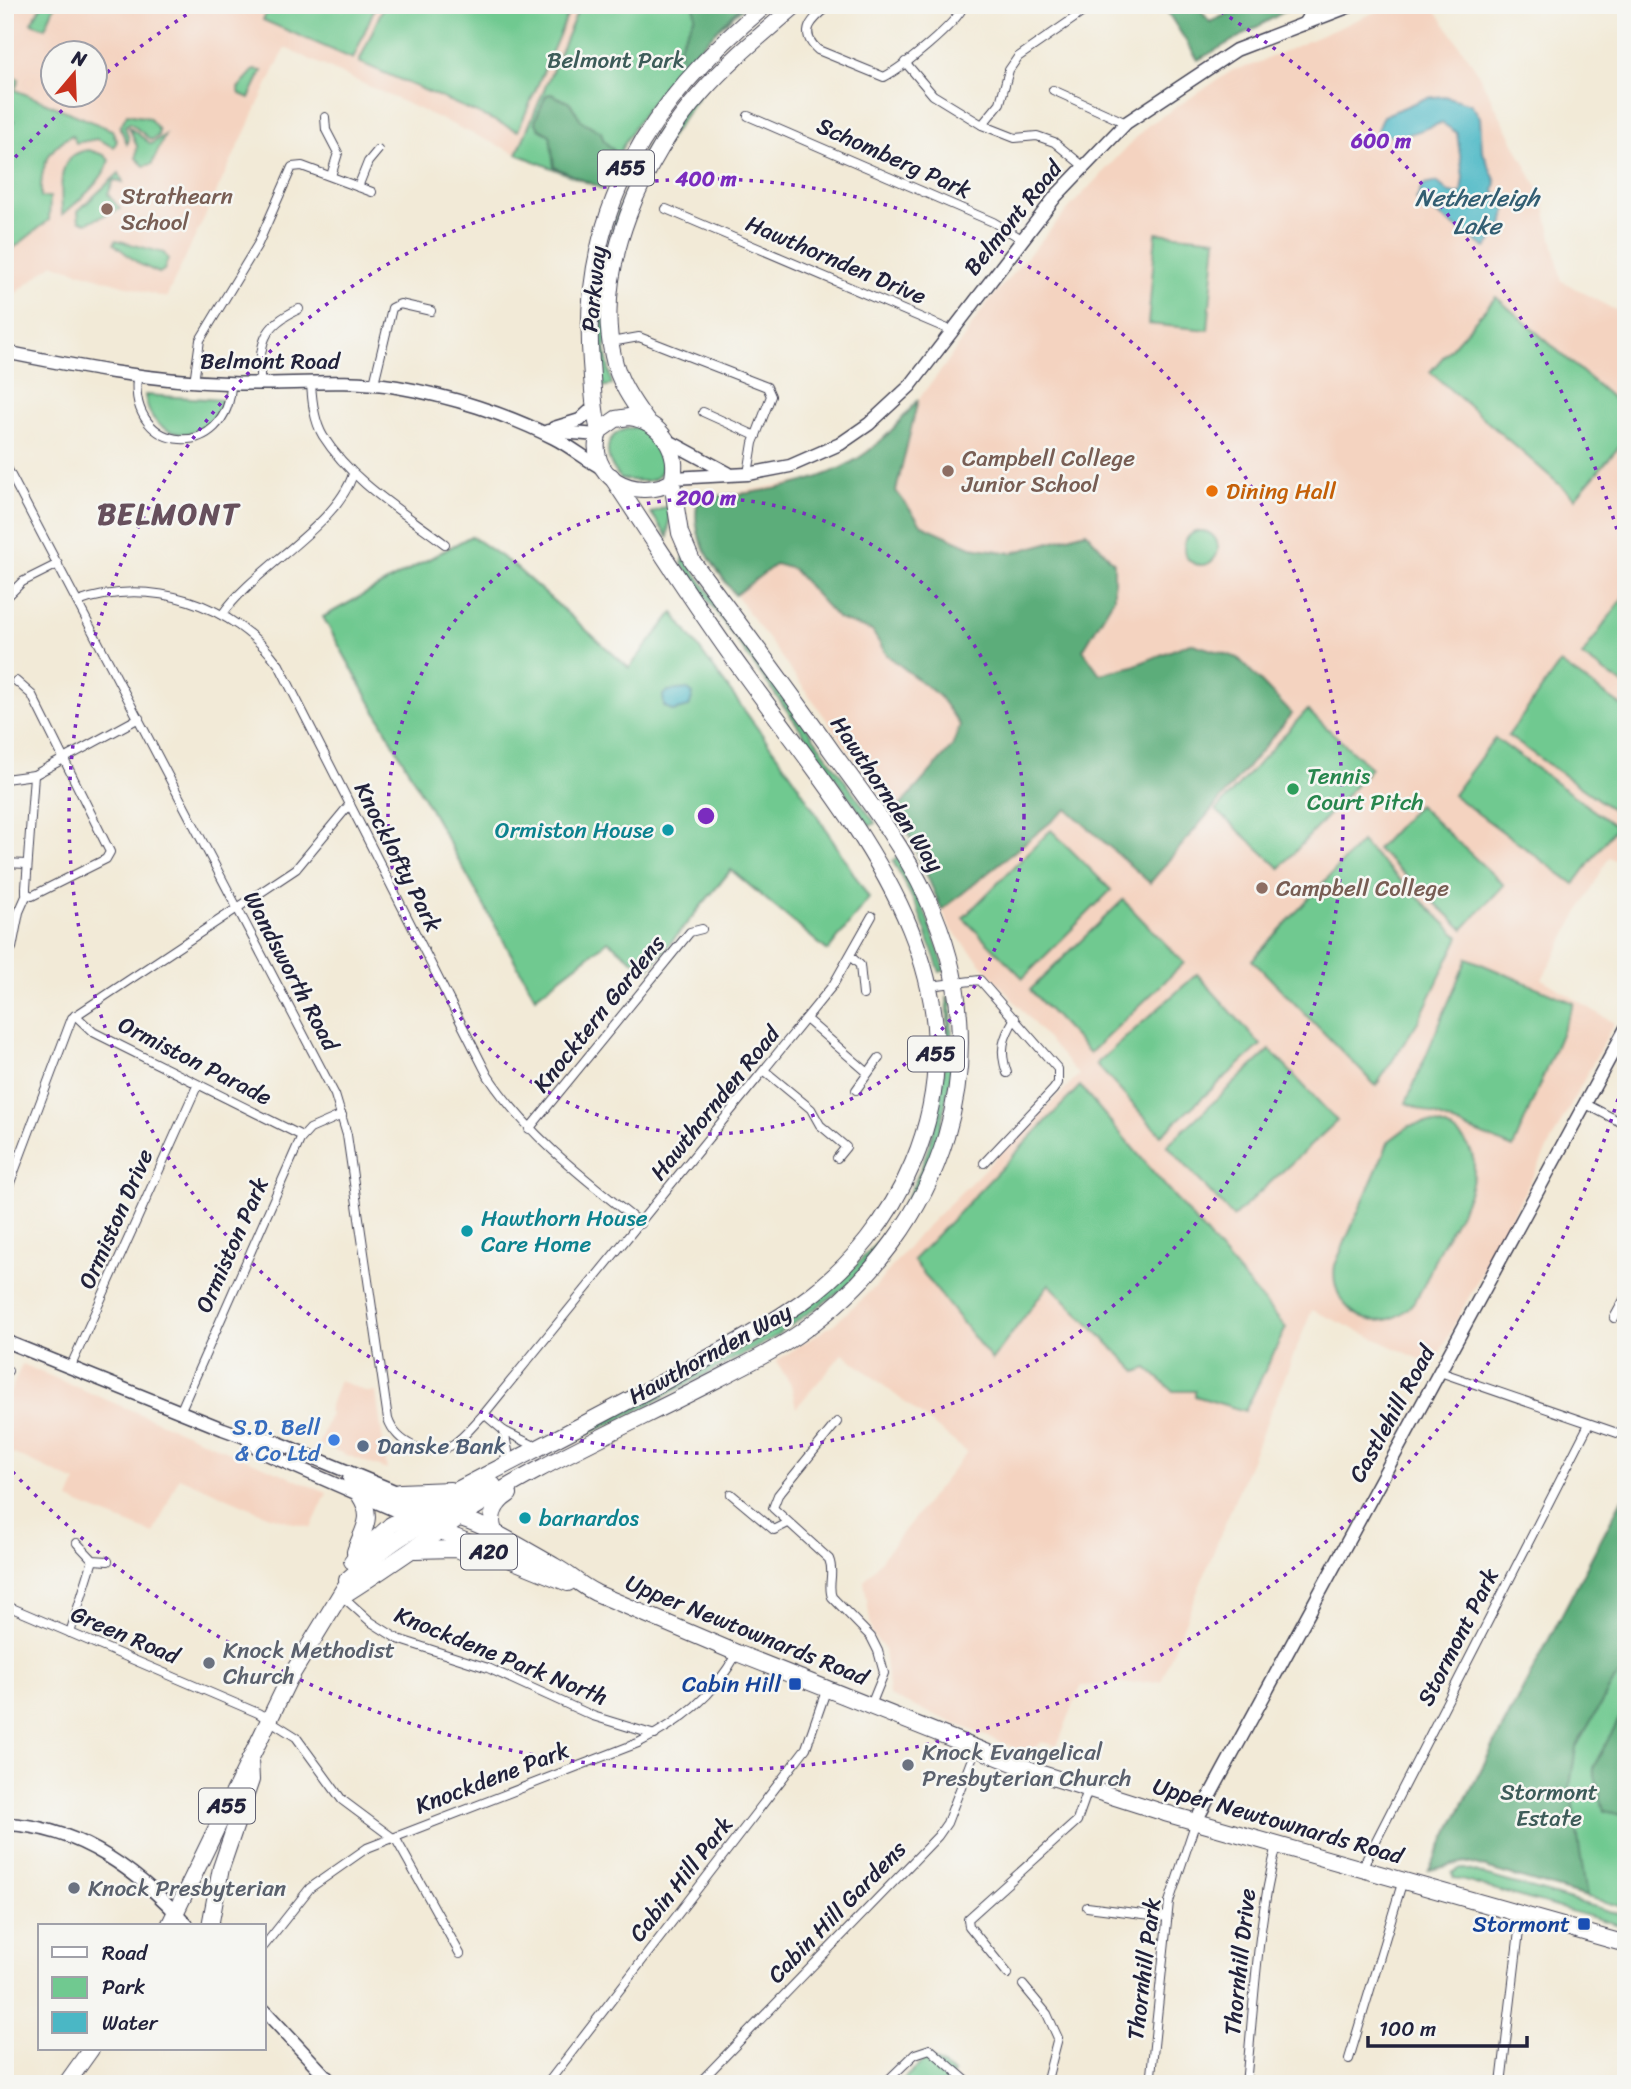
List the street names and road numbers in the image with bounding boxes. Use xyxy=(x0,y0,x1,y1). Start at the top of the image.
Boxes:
street label: Schomberg Park xyxy=(810,106,978,210)
street label: Belmont Road xyxy=(953,149,1074,285)
road number: A55 xyxy=(598,150,654,186)
street label: Hawthornden Drive xyxy=(739,203,933,317)
street label: Parkway xyxy=(569,244,619,334)
street label: Belmont Road xyxy=(200,341,342,382)
street label: Hawthornden Way xyxy=(819,707,955,881)
street label: Knocklofty Park xyxy=(342,774,454,940)
street label: Wandsworth Road xyxy=(231,883,351,1060)
street label: Knocktern Gardens xyxy=(522,925,676,1102)
street label: Ormiston Parade xyxy=(111,1005,279,1118)
street label: Hawthornden Road xyxy=(639,1015,792,1190)
road number: A55 xyxy=(908,1036,964,1072)
street label: Ormiston Drive xyxy=(67,1142,165,1296)
street label: Ormiston Park xyxy=(184,1170,281,1320)
street label: Hawthornden Way xyxy=(620,1292,800,1416)
street label: Castlehill Road xyxy=(1337,1336,1448,1490)
road number: A20 xyxy=(461,1534,517,1570)
street label: Stormont Park xyxy=(1406,1560,1511,1713)
street label: Upper Newtownards Road xyxy=(619,1562,877,1698)
street label: Green Road xyxy=(64,1594,188,1677)
street label: Knockdene Park North xyxy=(388,1594,614,1718)
street label: Knockdene Park xyxy=(409,1729,576,1826)
street label: Upper Newtownards Road xyxy=(1148,1766,1410,1877)
road number: A55 xyxy=(199,1788,255,1824)
street label: Cabin Hill Park xyxy=(618,1807,744,1951)
street label: Cabin Hill Gardens xyxy=(757,1830,917,1994)
street label: Thornhill Drive xyxy=(1212,1886,1268,2038)
street label: Thornhill Park xyxy=(1115,1895,1173,2043)

